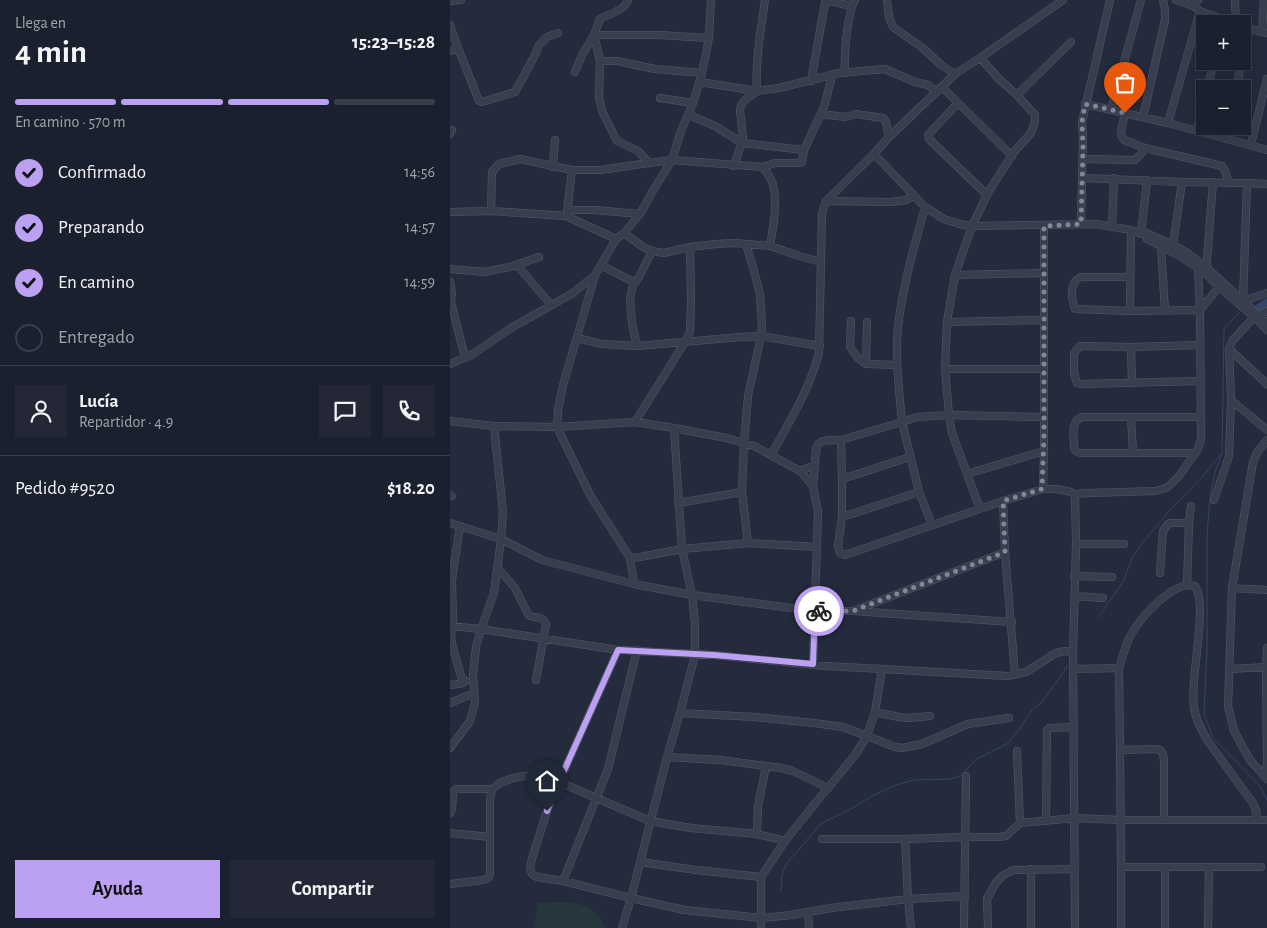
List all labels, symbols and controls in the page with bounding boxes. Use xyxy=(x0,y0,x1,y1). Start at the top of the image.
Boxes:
text: Llega en xyxy=(15,15,66,31)
map controls xyxy=(1196,15,1251,135)
button: + xyxy=(1196,15,1251,70)
text: 15:23–15:28 xyxy=(352,33,435,52)
text: 4 min xyxy=(15,36,87,68)
pin xyxy=(1104,62,1146,113)
icon: bag xyxy=(1111,69,1139,97)
button: − xyxy=(1196,80,1251,135)
text: En camino · 570 m xyxy=(15,114,126,130)
icon: check xyxy=(15,159,43,187)
text: Confirmado xyxy=(58,163,146,182)
text: 14:56 xyxy=(404,164,435,180)
icon: check xyxy=(15,214,43,242)
text: Preparando xyxy=(58,218,144,237)
text: 14:57 xyxy=(405,219,435,235)
icon: check xyxy=(15,269,43,297)
text: En camino xyxy=(58,273,135,292)
text: 14:59 xyxy=(404,274,435,290)
text: Entregado xyxy=(58,328,134,347)
button: person xyxy=(15,385,67,437)
button: chat xyxy=(319,385,371,437)
button: phone xyxy=(383,385,435,437)
text: Lucía xyxy=(79,392,119,411)
text: Repartidor · 4.9 xyxy=(79,414,173,430)
text: Pedido #9520 xyxy=(15,479,115,498)
text: $18.20 xyxy=(387,479,435,498)
courier xyxy=(794,586,844,636)
icon: bike xyxy=(805,597,833,625)
pin xyxy=(526,760,568,811)
icon: home xyxy=(533,767,561,795)
button: Ayuda xyxy=(15,860,220,918)
button: Compartir xyxy=(230,860,435,918)

